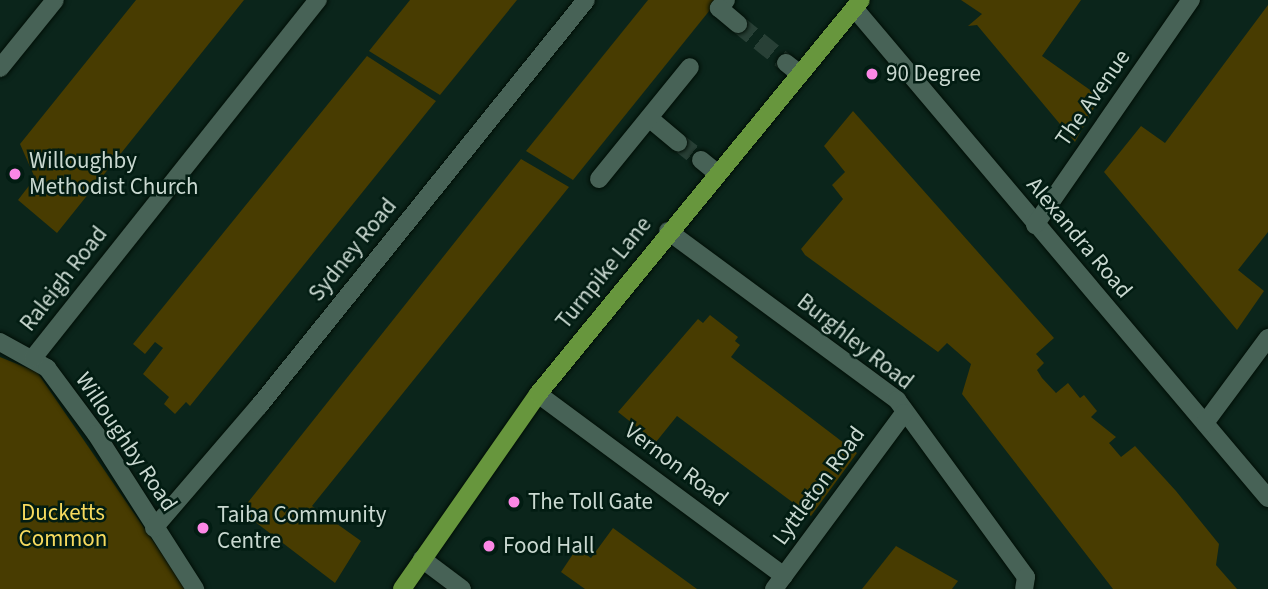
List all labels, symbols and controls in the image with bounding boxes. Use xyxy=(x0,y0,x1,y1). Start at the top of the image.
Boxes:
street label: The Avenue xyxy=(1050,44,1136,152)
place label: 90 Degree xyxy=(886,60,981,88)
marker: 90 Degree xyxy=(864,66,880,82)
place label: Willoughby Methodist Church xyxy=(29,147,199,201)
marker: Willoughby Methodist Church xyxy=(7,166,23,182)
street label: Alexandra Road xyxy=(1020,172,1138,304)
street label: Sydney Road xyxy=(303,193,403,307)
street label: Turnpike Lane xyxy=(550,211,658,335)
street label: Raleigh Road xyxy=(14,221,114,337)
street label: Burghley Road xyxy=(791,288,919,396)
street label: Willoughby Road xyxy=(69,367,183,517)
street label: Vernon Road xyxy=(619,417,733,513)
street label: Lyttleton Road xyxy=(767,421,871,551)
place label: The Toll Gate xyxy=(528,488,653,516)
marker: The Toll Gate xyxy=(506,494,522,510)
park label: Ducketts Common xyxy=(19,499,107,553)
place label: Taiba Community Centre xyxy=(217,501,386,555)
marker: Taiba Community Centre xyxy=(195,520,211,536)
place label: Food Hall xyxy=(503,532,595,560)
marker: Food Hall xyxy=(481,538,497,554)

